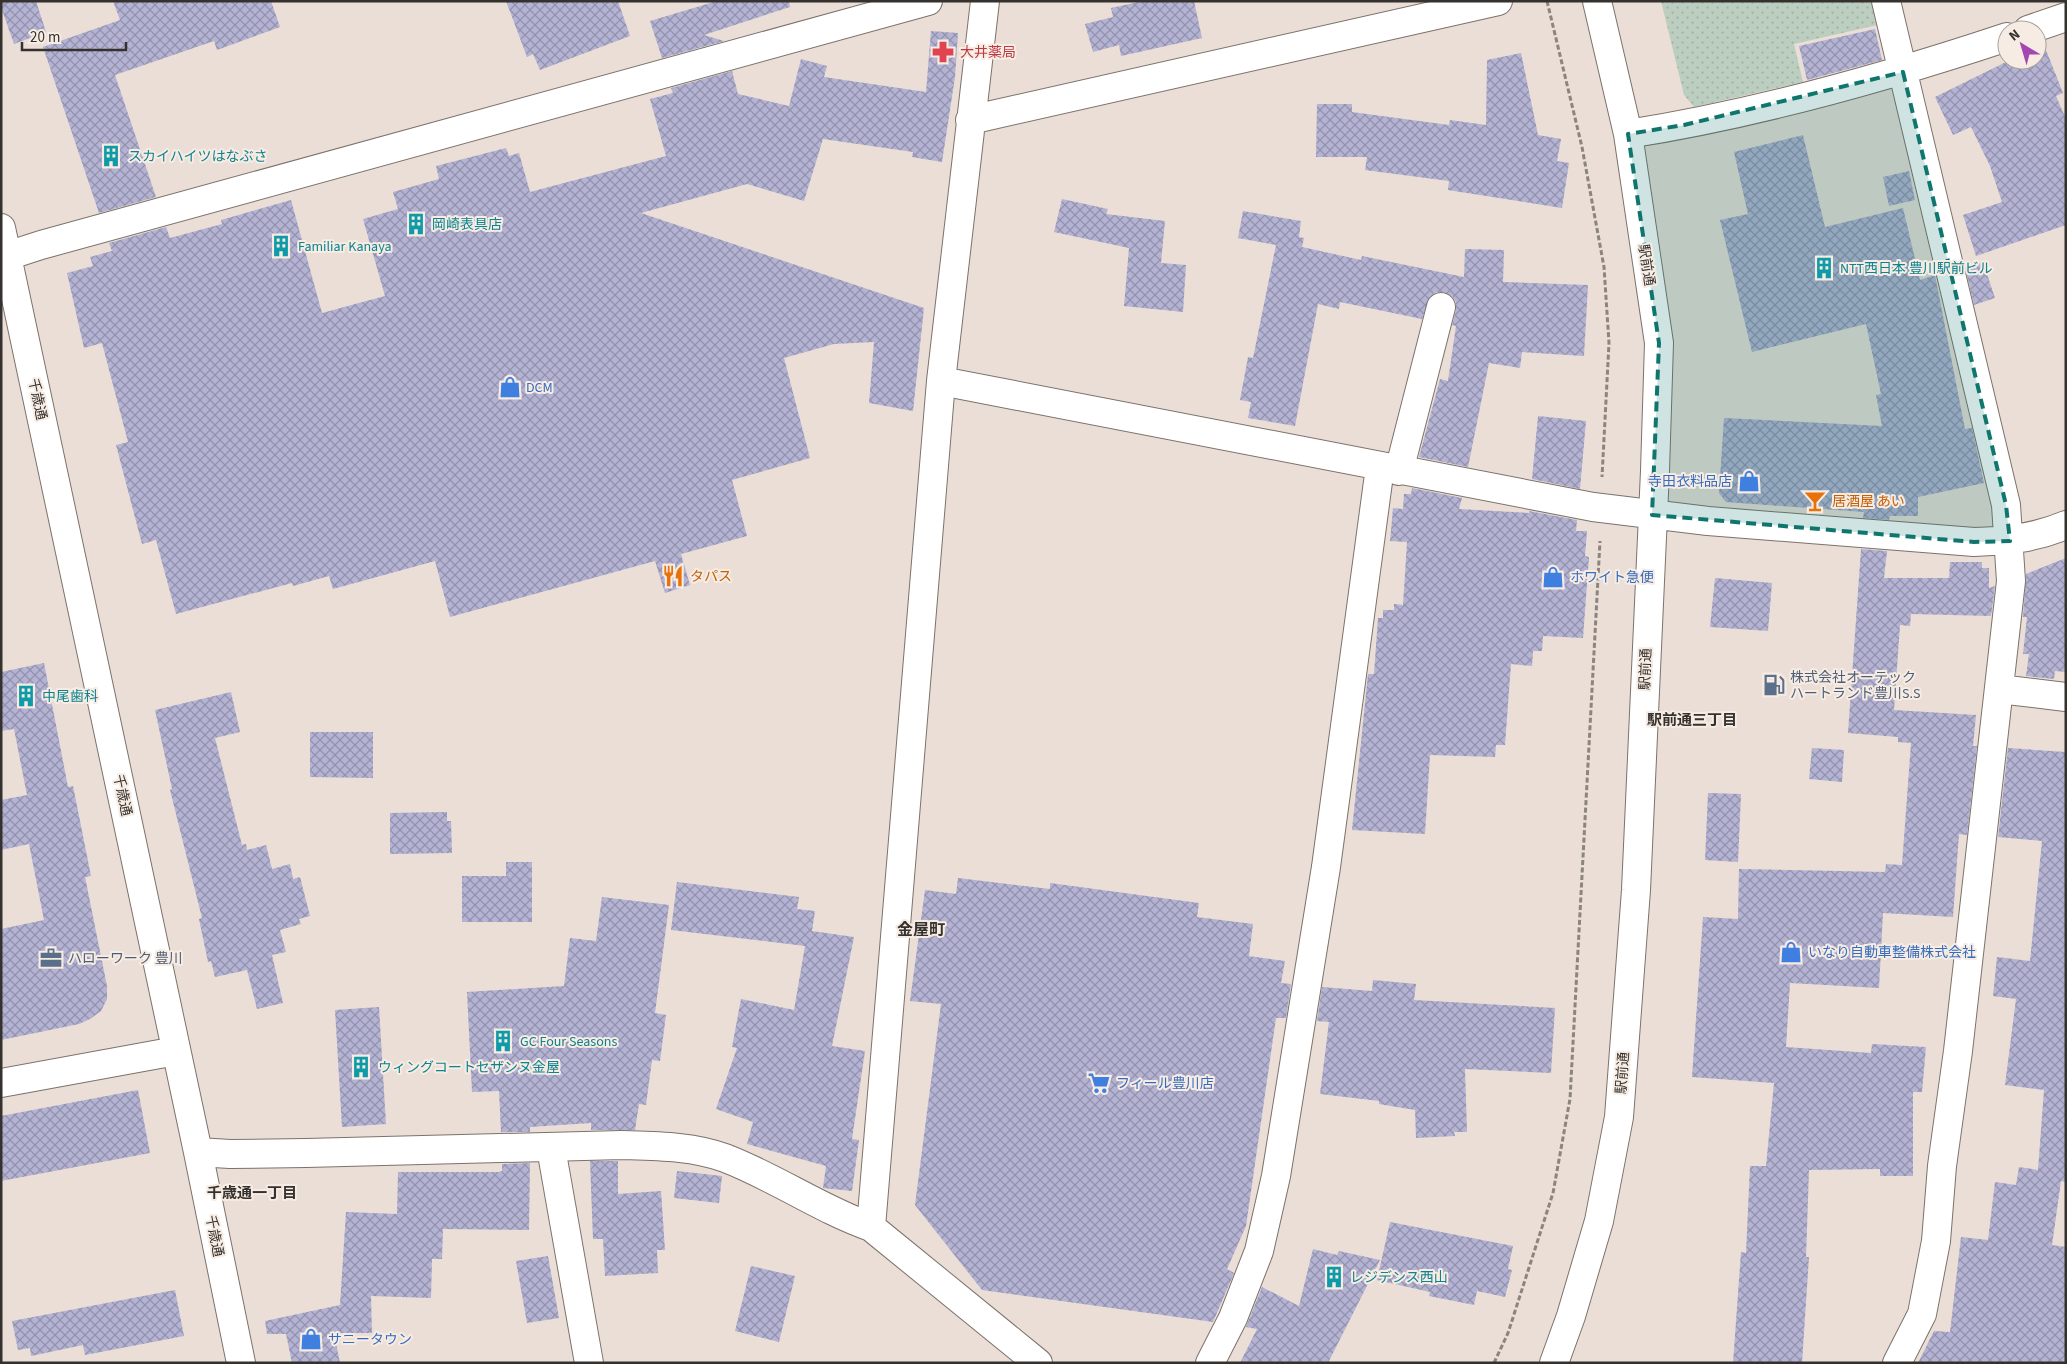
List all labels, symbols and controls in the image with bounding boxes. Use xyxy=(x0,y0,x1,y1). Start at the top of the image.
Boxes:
scale bar xyxy=(22,20,126,52)
north arrow xyxy=(1997,20,2047,70)
text: N xyxy=(2005,25,2024,46)
text: 20 m xyxy=(30,27,60,48)
pharmacy icon: 大井薬局 xyxy=(930,39,956,65)
place label: 大井薬局 xyxy=(960,43,1016,63)
building icon: スカイハイツはなぶさ xyxy=(98,143,124,169)
place label: スカイハイツはなぶさ xyxy=(128,147,267,167)
building icon: 岡崎表具店 xyxy=(403,211,429,237)
place label: 岡崎表具店 xyxy=(432,215,502,235)
building icon: Familiar Kanaya xyxy=(268,233,294,259)
place label: Familiar Kanaya xyxy=(298,237,391,257)
street label: 駅前通 xyxy=(1633,243,1659,287)
building icon: NTT西日本 豊川駅前ビル xyxy=(1811,255,1837,281)
place label: NTT西日本 豊川駅前ビル xyxy=(1840,259,1993,279)
shop icon: DCM xyxy=(497,374,523,400)
street label: 千歳通 xyxy=(23,377,51,422)
place label: DCM xyxy=(526,378,553,398)
shop icon: 寺田衣料品店 xyxy=(1736,468,1762,494)
place label: 寺田衣料品店 xyxy=(1648,472,1732,492)
bar icon: 居酒屋 あい xyxy=(1802,488,1828,514)
place label: 居酒屋 あい xyxy=(1832,492,1905,512)
restaurant icon: タパス xyxy=(660,563,686,589)
shop icon: ホワイト急便 xyxy=(1540,564,1566,590)
place label: タパス xyxy=(690,567,732,587)
place label: ホワイト急便 xyxy=(1570,568,1654,588)
street label: 駅前通 xyxy=(1635,648,1657,690)
place label: 株式会社オーテック ハートランド豊川S.S xyxy=(1790,668,1920,704)
fuel station icon: 株式会社オーテック ハートランド豊川S.S xyxy=(1761,672,1787,698)
building icon: 中尾歯科 xyxy=(13,683,39,709)
place label: 中尾歯科 xyxy=(42,687,98,707)
district label: 駅前通三丁目 xyxy=(1647,710,1737,731)
street label: 千歳通 xyxy=(108,773,136,818)
district label: 金屋町 xyxy=(897,919,945,941)
shop icon: いなり自動車整備株式会社 xyxy=(1778,939,1804,965)
place label: いなり自動車整備株式会社 xyxy=(1808,943,1976,963)
office icon: ハローワーク 豊川 xyxy=(38,945,64,971)
place label: ハローワーク 豊川 xyxy=(68,949,183,969)
building icon: GC Four Seasons xyxy=(490,1028,516,1054)
place label: GC Four Seasons xyxy=(520,1032,617,1052)
street label: 駅前通 xyxy=(1612,1051,1634,1095)
building icon: ウィングコートセザンヌ金屋 xyxy=(348,1054,374,1080)
place label: ウィングコートセザンヌ金屋 xyxy=(378,1058,560,1078)
supermarket icon: フィール豊川店 xyxy=(1086,1070,1112,1096)
place label: フィール豊川店 xyxy=(1116,1074,1214,1094)
district label: 千歳通一丁目 xyxy=(207,1183,297,1204)
street label: 千歳通 xyxy=(200,1214,228,1259)
building icon: レジデンス西山 xyxy=(1321,1264,1347,1290)
place label: レジデンス西山 xyxy=(1350,1268,1448,1288)
shop icon: サニータウン xyxy=(298,1326,324,1352)
place label: サニータウン xyxy=(328,1330,412,1350)

